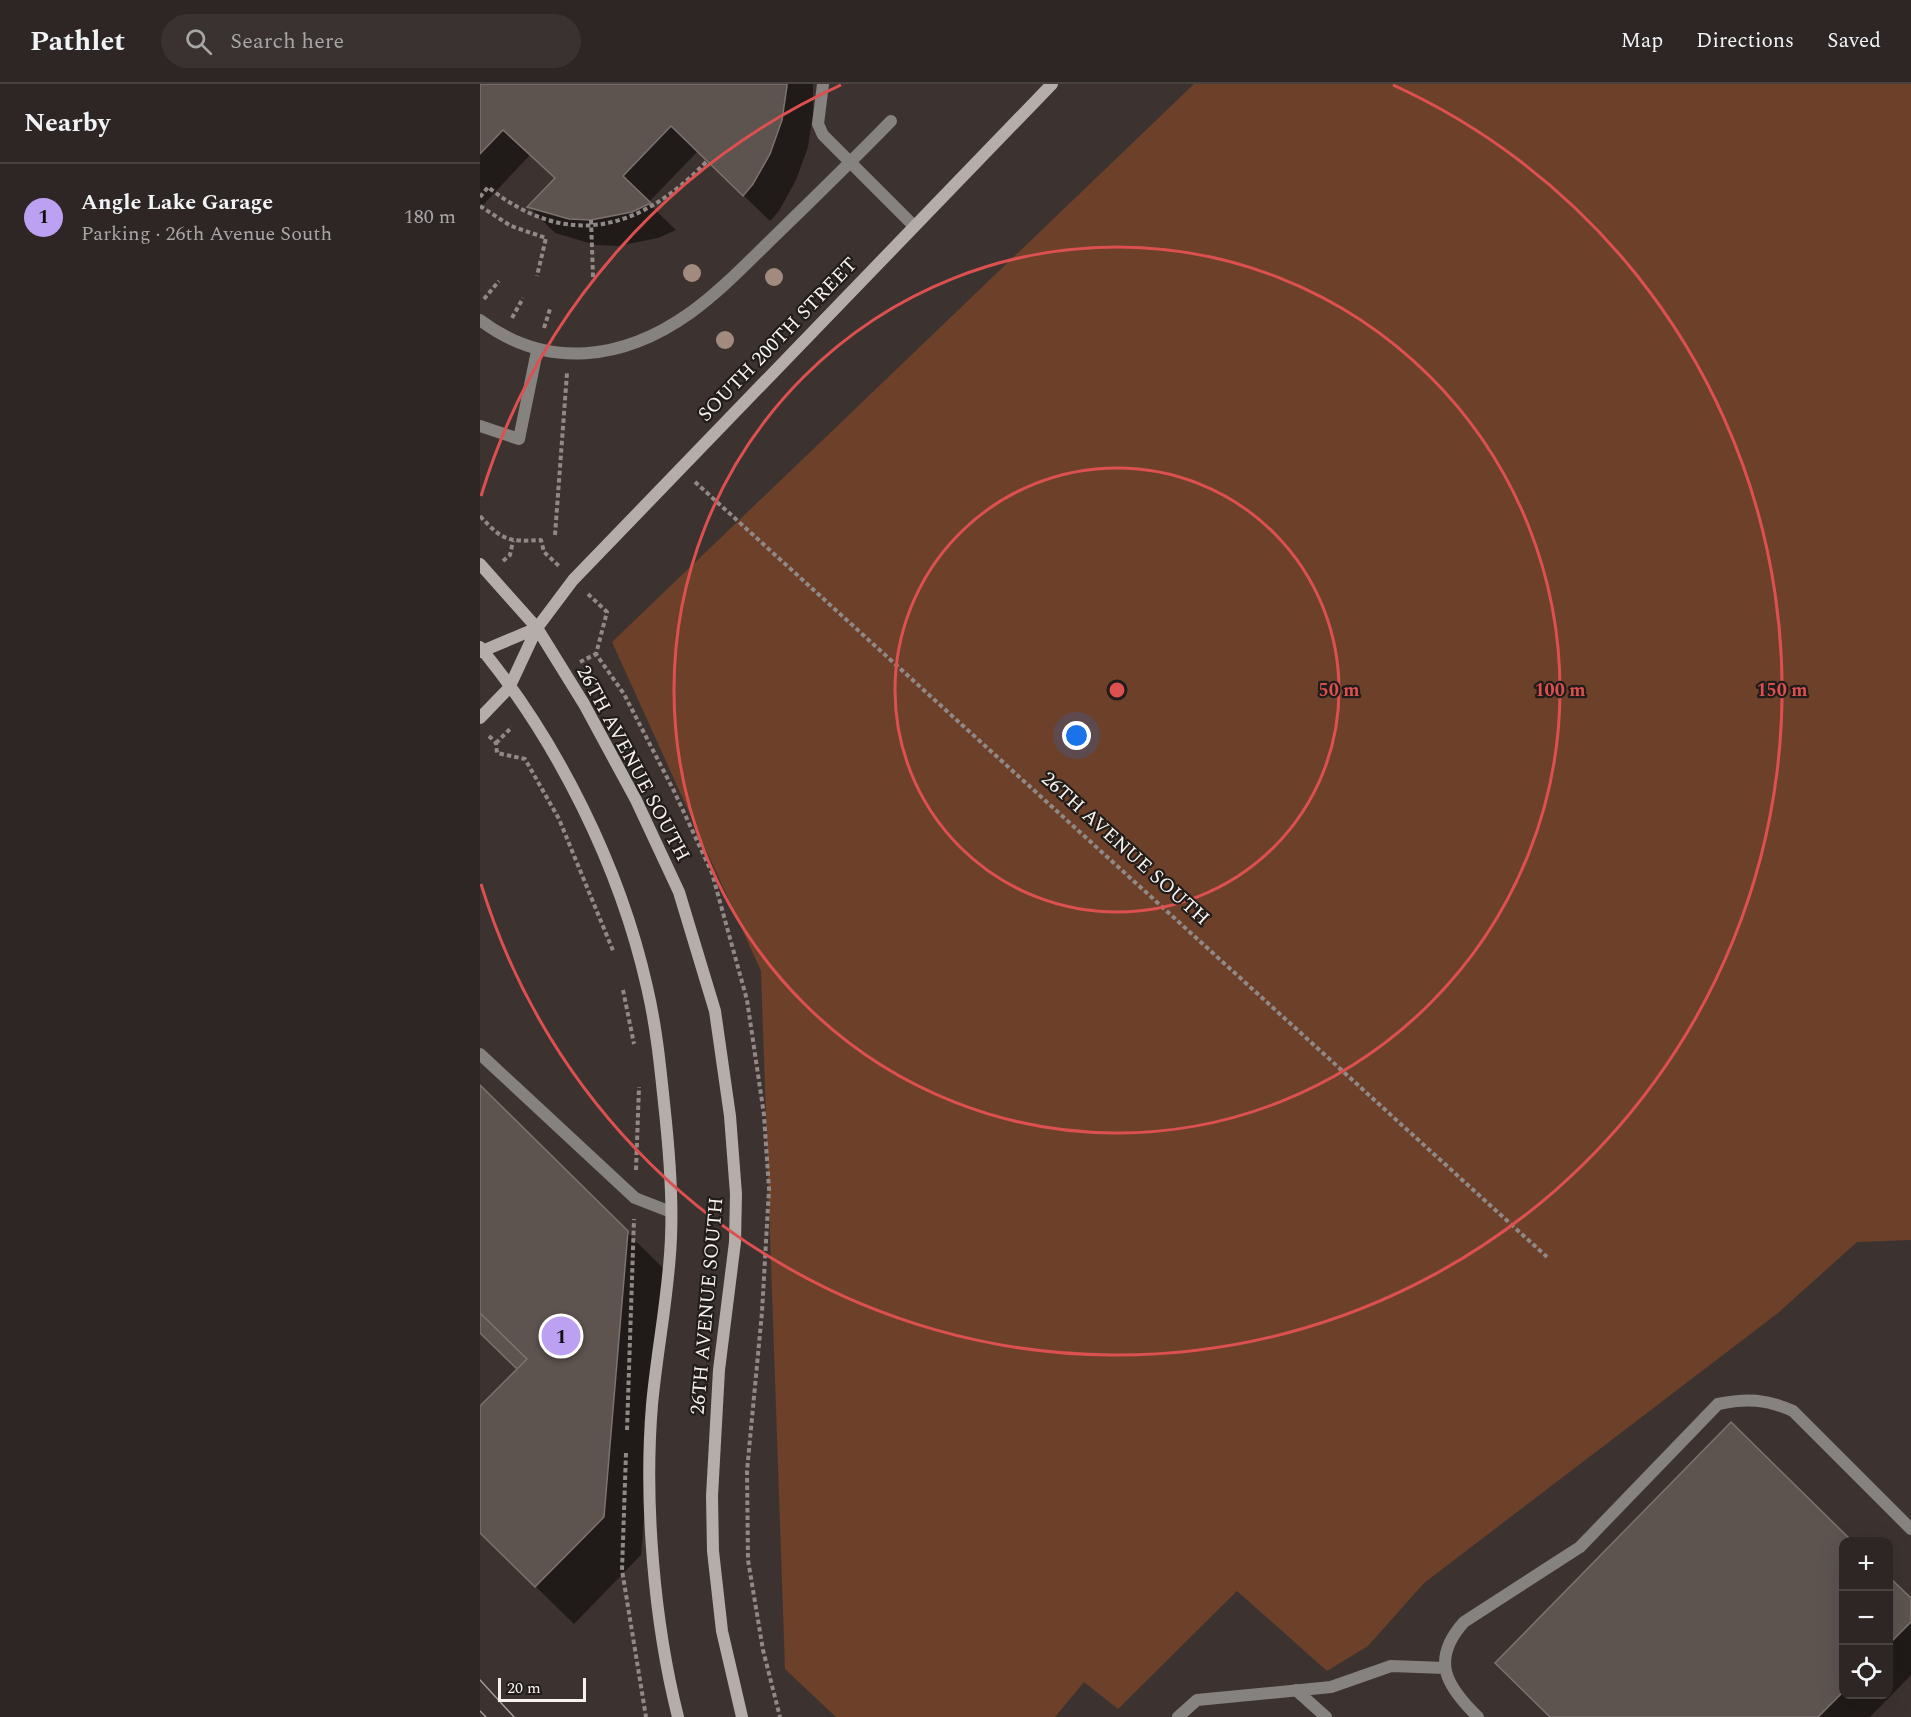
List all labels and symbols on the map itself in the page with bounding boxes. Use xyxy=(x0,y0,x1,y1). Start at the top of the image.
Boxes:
street label: SOUTH 200TH STREET xyxy=(691,251,865,429)
street label: 26TH AVENUE SOUTH xyxy=(569,660,698,867)
text: 50 m xyxy=(1319,677,1359,704)
text: 100 m xyxy=(1534,677,1586,704)
text: 150 m xyxy=(1756,677,1808,704)
centre of rings xyxy=(1107,680,1127,700)
your location xyxy=(1062,721,1091,750)
street label: 26TH AVENUE SOUTH xyxy=(1034,765,1216,933)
street label: 26TH AVENUE SOUTH xyxy=(683,1196,731,1416)
pin: 1 xyxy=(542,1314,580,1358)
scale bar xyxy=(498,1675,586,1702)

